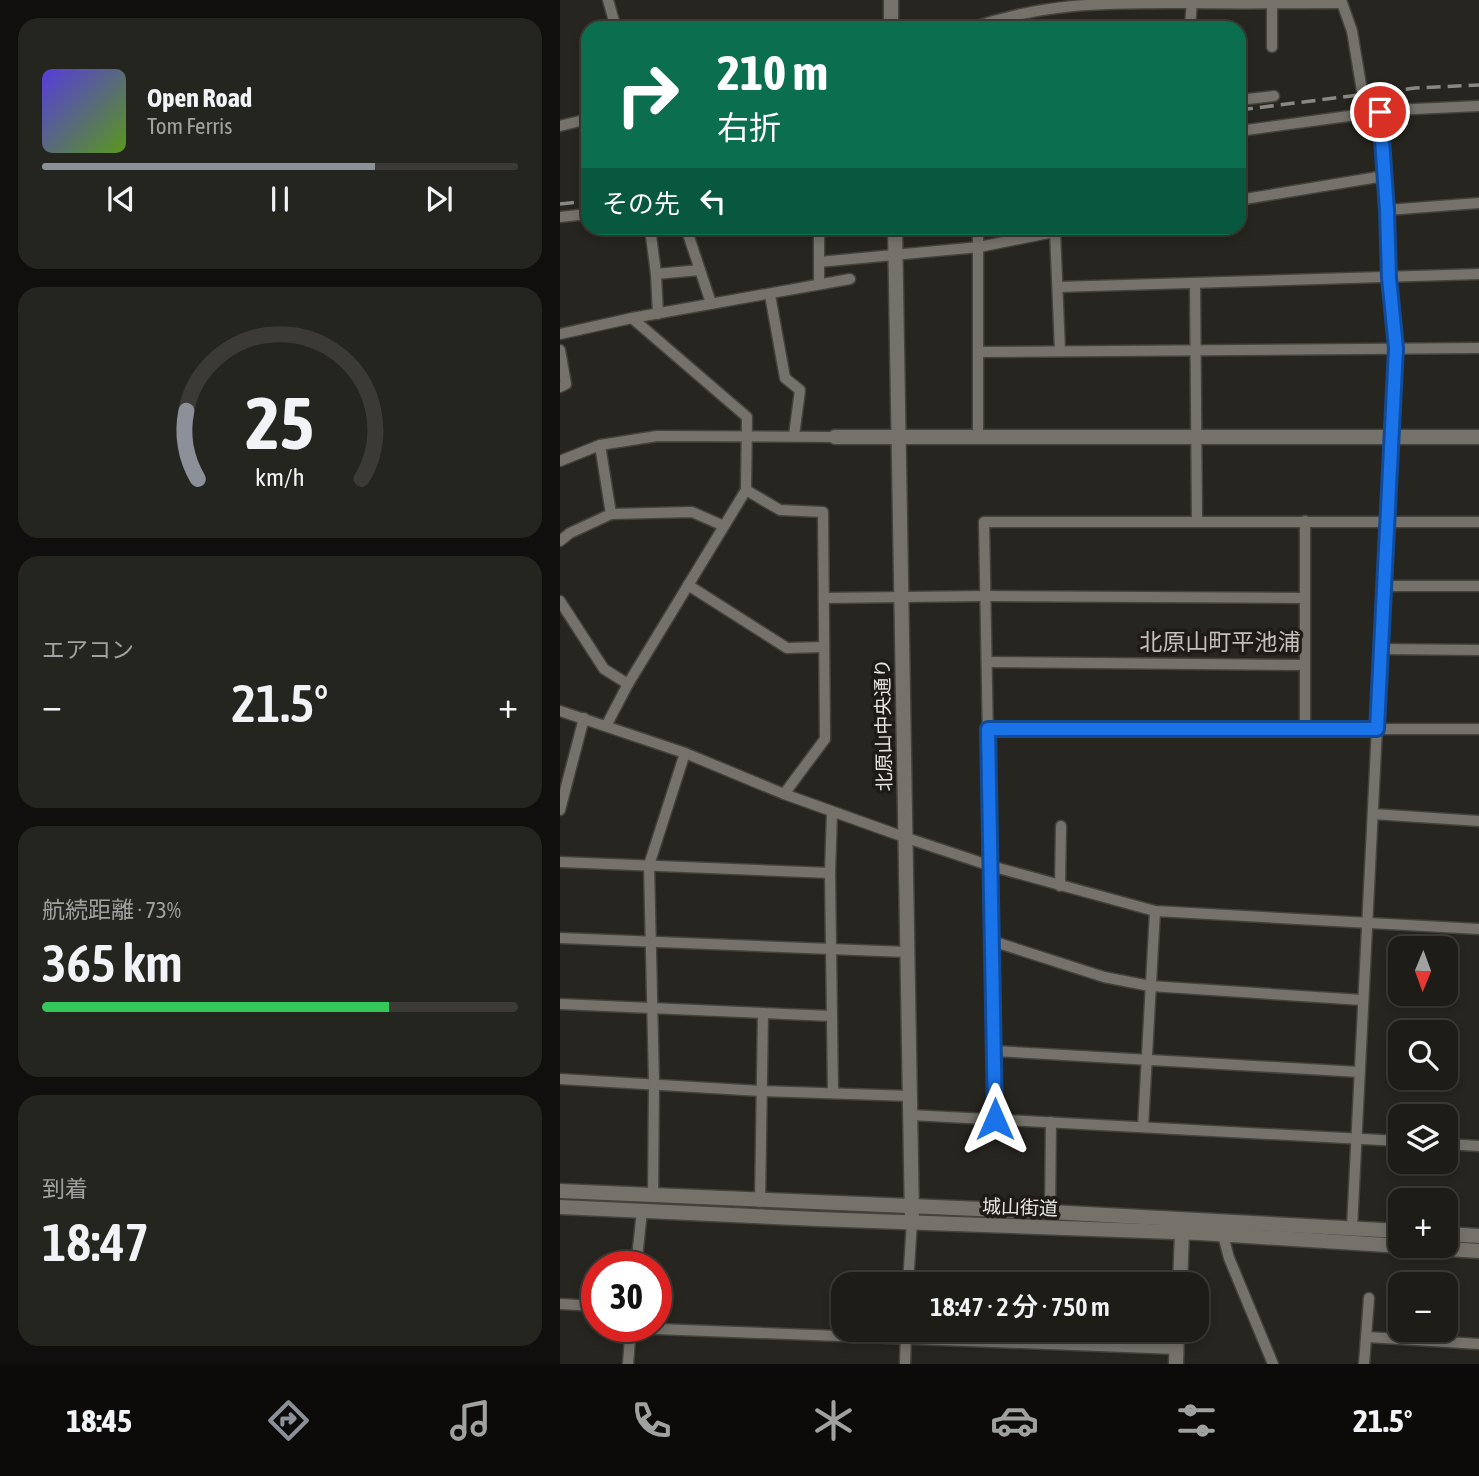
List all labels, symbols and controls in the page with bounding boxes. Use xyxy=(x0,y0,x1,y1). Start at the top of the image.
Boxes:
text: 210 m xyxy=(717,44,828,100)
icon: right xyxy=(602,49,693,140)
pin xyxy=(1350,82,1410,142)
text: Open Road xyxy=(147,83,252,113)
icon: arrive xyxy=(1361,93,1399,131)
text: 右折 xyxy=(717,109,781,146)
text: Tom Ferris xyxy=(147,113,232,139)
icon: previous xyxy=(102,180,140,218)
icon: pause xyxy=(261,180,299,218)
icon: next xyxy=(420,180,458,218)
icon: left xyxy=(694,182,732,220)
text: その先 xyxy=(602,189,680,219)
text: 25 xyxy=(246,381,314,464)
text: km/h xyxy=(255,463,305,491)
district label: 北原山町平池浦 xyxy=(1140,629,1301,655)
text: エアコン xyxy=(42,637,134,663)
street label: 北原山中央通り xyxy=(871,658,895,792)
text: 21.5° xyxy=(232,673,328,733)
text: − xyxy=(42,683,62,726)
text: + xyxy=(498,683,518,726)
text: 航続距離 · 73% xyxy=(42,897,181,923)
text: 365 km xyxy=(42,933,183,993)
north arrow xyxy=(1388,936,1458,1006)
map controls xyxy=(1388,936,1458,1342)
button: search xyxy=(1388,1020,1458,1090)
position arrow xyxy=(958,1082,1032,1156)
button: layers xyxy=(1388,1104,1458,1174)
text: 到着 xyxy=(42,1176,88,1202)
button: + xyxy=(1388,1188,1458,1258)
street label: 城山街道 xyxy=(982,1195,1058,1219)
text: 18:47 xyxy=(42,1212,149,1272)
speed limit sign: 30 xyxy=(581,1251,672,1342)
button: − xyxy=(1388,1272,1458,1342)
text: 18:47 · 2 分 · 750 m xyxy=(930,1292,1110,1322)
icon: directions xyxy=(264,1396,313,1445)
icon: music xyxy=(446,1396,495,1445)
icon: phone xyxy=(627,1396,676,1445)
icon: climate xyxy=(809,1396,858,1445)
icon: car xyxy=(990,1396,1039,1445)
icon: filters xyxy=(1172,1396,1221,1445)
text: 18:45 xyxy=(66,1402,132,1439)
text: 21.5° xyxy=(1353,1402,1413,1439)

